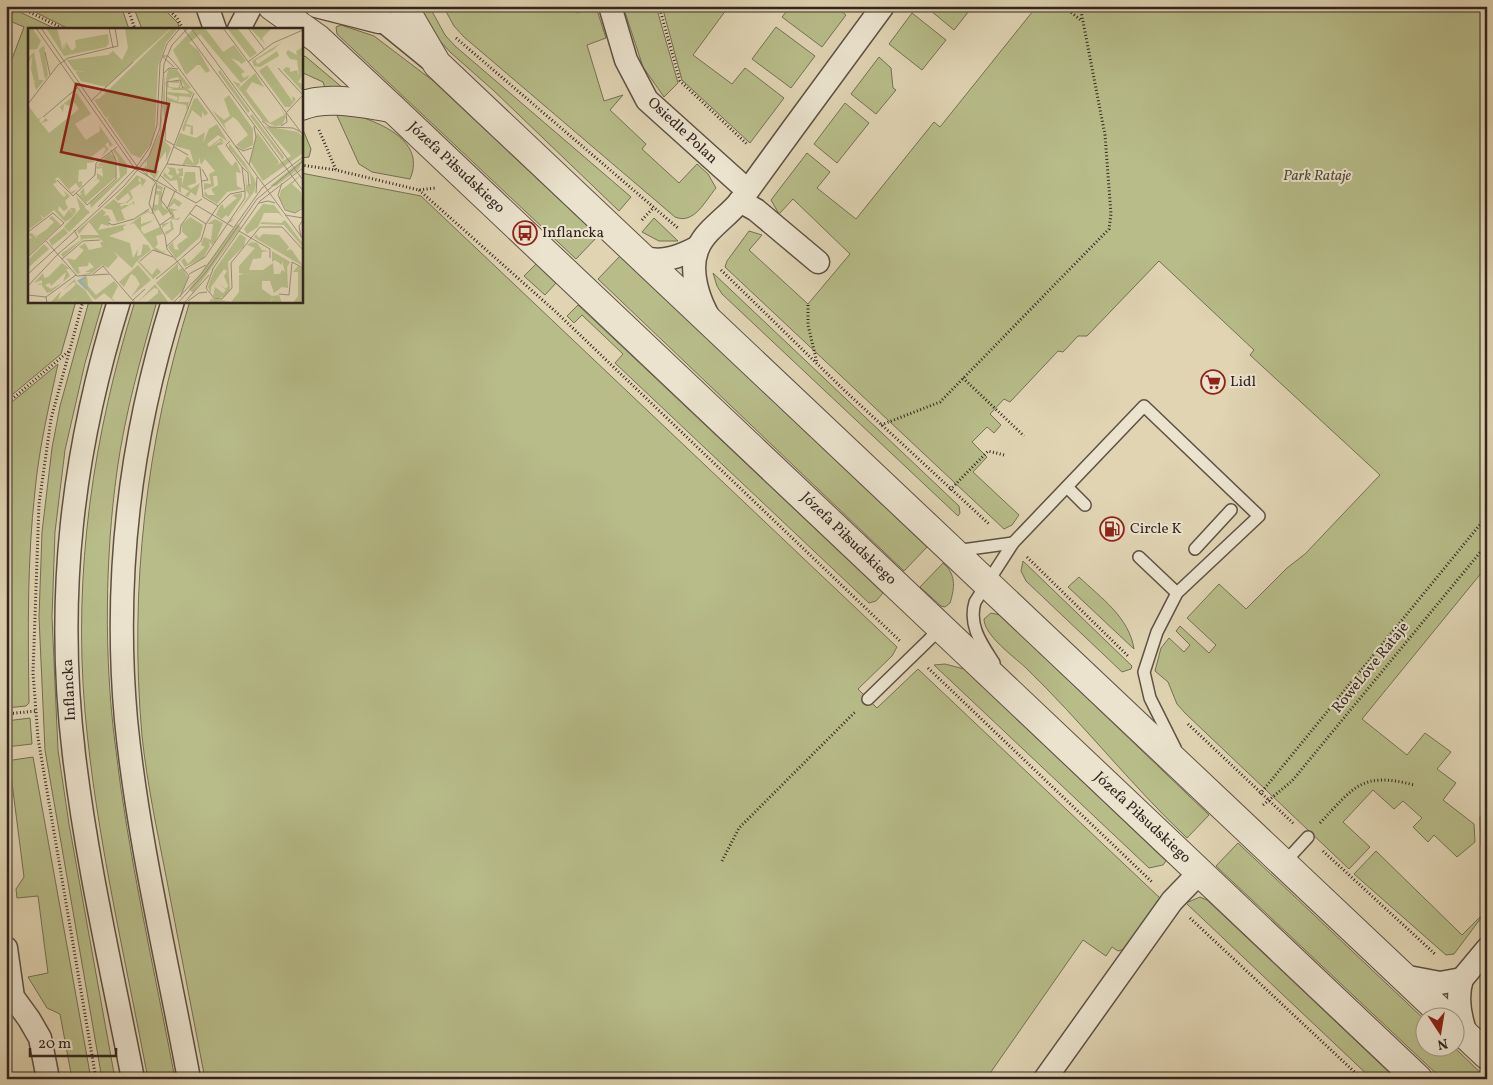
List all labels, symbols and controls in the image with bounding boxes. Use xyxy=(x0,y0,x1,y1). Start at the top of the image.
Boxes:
inset map xyxy=(28,28,302,302)
street label: Osiedle Polan xyxy=(642,93,722,169)
street label: Józefa Piłsudskiego xyxy=(403,117,509,219)
park label: Park Rataje xyxy=(1283,166,1352,187)
bus stop icon: Inflancka xyxy=(512,220,538,246)
place label: Inflancka xyxy=(542,223,604,244)
supermarket icon: Lidl xyxy=(1200,369,1226,395)
place label: Lidl xyxy=(1230,372,1256,393)
street label: Józefa Piłsudskiego xyxy=(795,488,901,590)
fuel station icon: Circle K xyxy=(1099,516,1125,542)
place label: Circle K xyxy=(1130,519,1182,540)
street label: RoweLove Rataje xyxy=(1328,618,1414,718)
street label: Inflancka xyxy=(58,658,82,722)
street label: Józefa Piłsudskiego xyxy=(1089,767,1195,869)
north arrow xyxy=(1416,1008,1466,1058)
scale bar xyxy=(30,1025,116,1057)
text: N xyxy=(1435,1033,1449,1054)
text: 20 m xyxy=(38,1034,71,1055)

